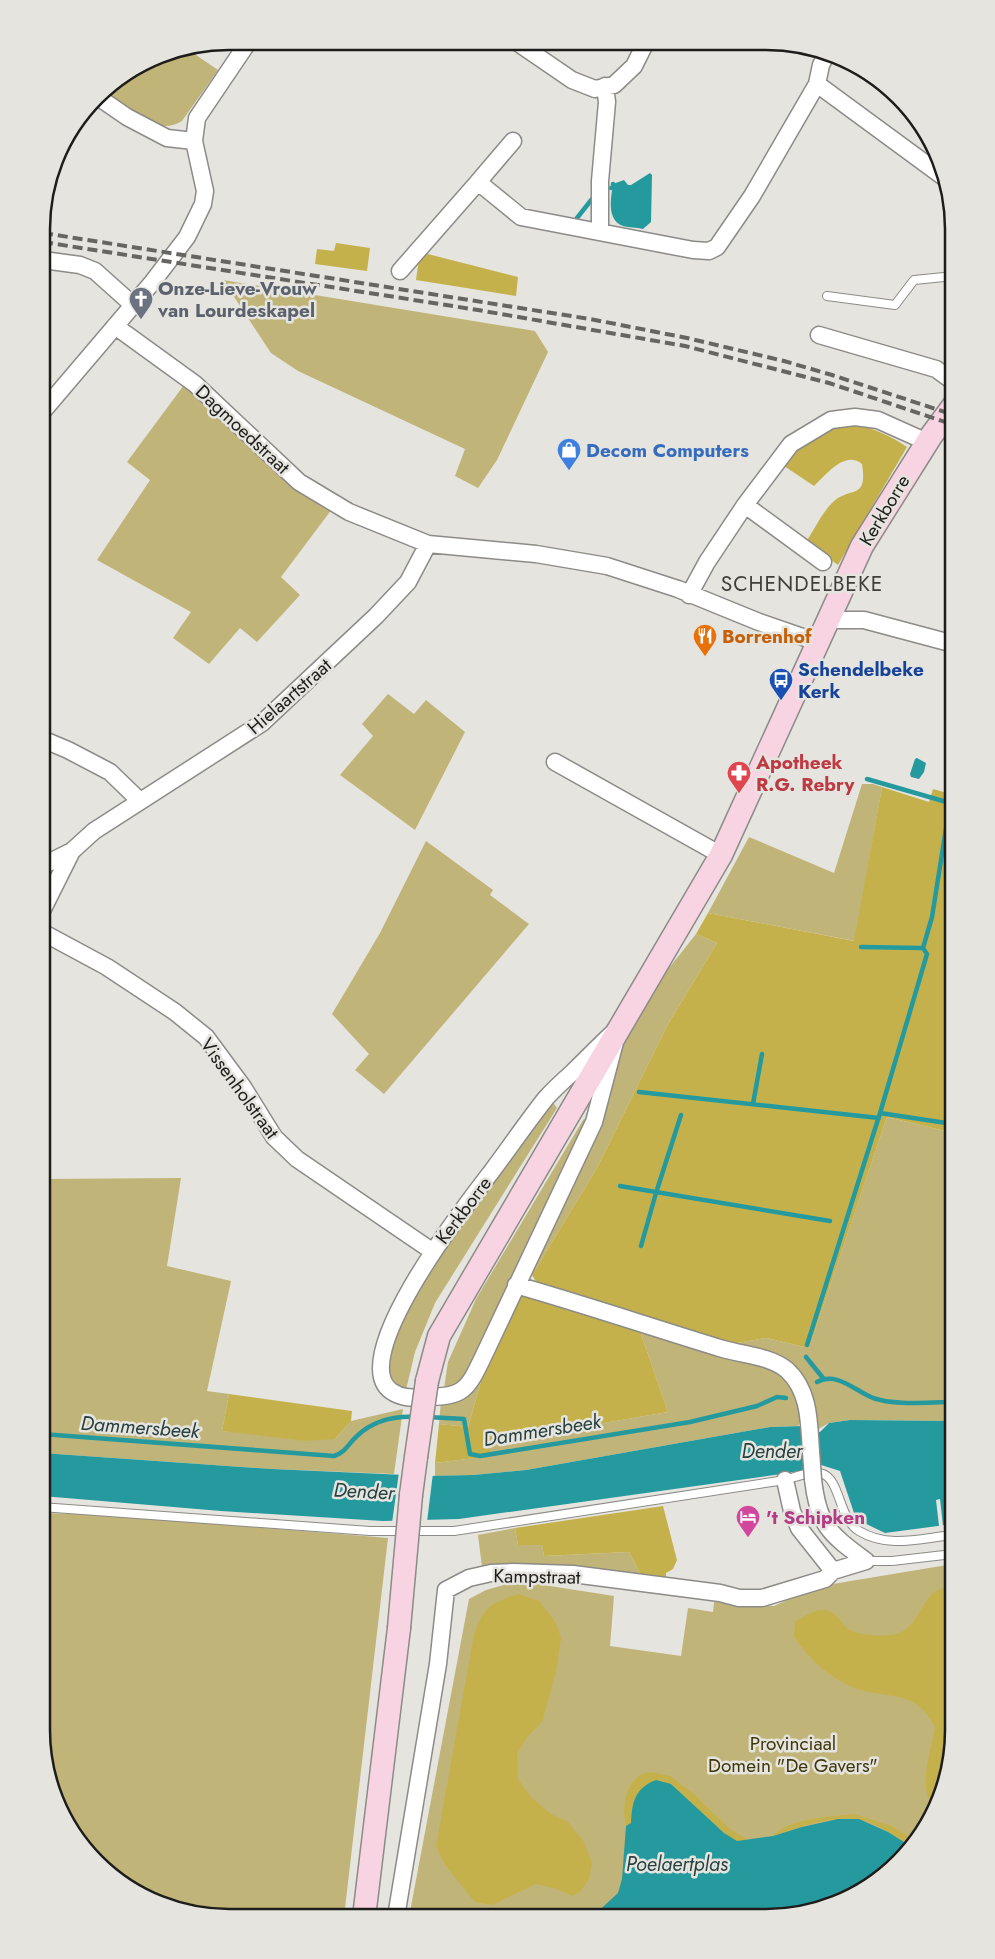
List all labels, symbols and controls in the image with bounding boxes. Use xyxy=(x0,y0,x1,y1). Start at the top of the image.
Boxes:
place label: Onze-Lieve-Vrouw van Lourdeskapel xyxy=(157,275,317,324)
church icon: Onze-Lieve-Vrouw van Lourdeskapel xyxy=(128,286,154,320)
street label: Dagmoedstraat xyxy=(189,378,296,481)
shop icon: Decom Computers xyxy=(556,437,582,471)
place label: Decom Computers xyxy=(586,437,749,464)
street label: Kerkborre xyxy=(853,469,916,551)
district label: SCHENDELBEKE xyxy=(721,569,883,599)
restaurant icon: Borrenhof xyxy=(692,623,718,657)
place label: Borrenhof xyxy=(722,623,813,650)
street label: Hielaartstraat xyxy=(241,652,338,741)
place label: Schendelbeke Kerk xyxy=(798,656,924,705)
bus stop icon: Schendelbeke Kerk xyxy=(768,667,794,701)
place label: Apotheek R.G. Rebry xyxy=(755,749,855,798)
pharmacy icon: Apotheek R.G. Rebry xyxy=(726,760,752,794)
street label: Vissenholstraat xyxy=(194,1032,286,1145)
street label: Kerkborre xyxy=(429,1171,498,1250)
water label: Dammersbeek xyxy=(481,1407,604,1454)
water label: Dammersbeek xyxy=(80,1409,202,1446)
water label: Dender xyxy=(741,1437,804,1466)
water label: Dender xyxy=(333,1475,397,1508)
hotel icon: 't Schipken xyxy=(735,1504,761,1538)
place label: 't Schipken xyxy=(766,1504,865,1531)
street label: Kampstraat xyxy=(493,1562,581,1591)
park label: Provinciaal Domein "De Gavers" xyxy=(708,1730,878,1779)
water label: Poelaertplas xyxy=(626,1850,728,1879)

